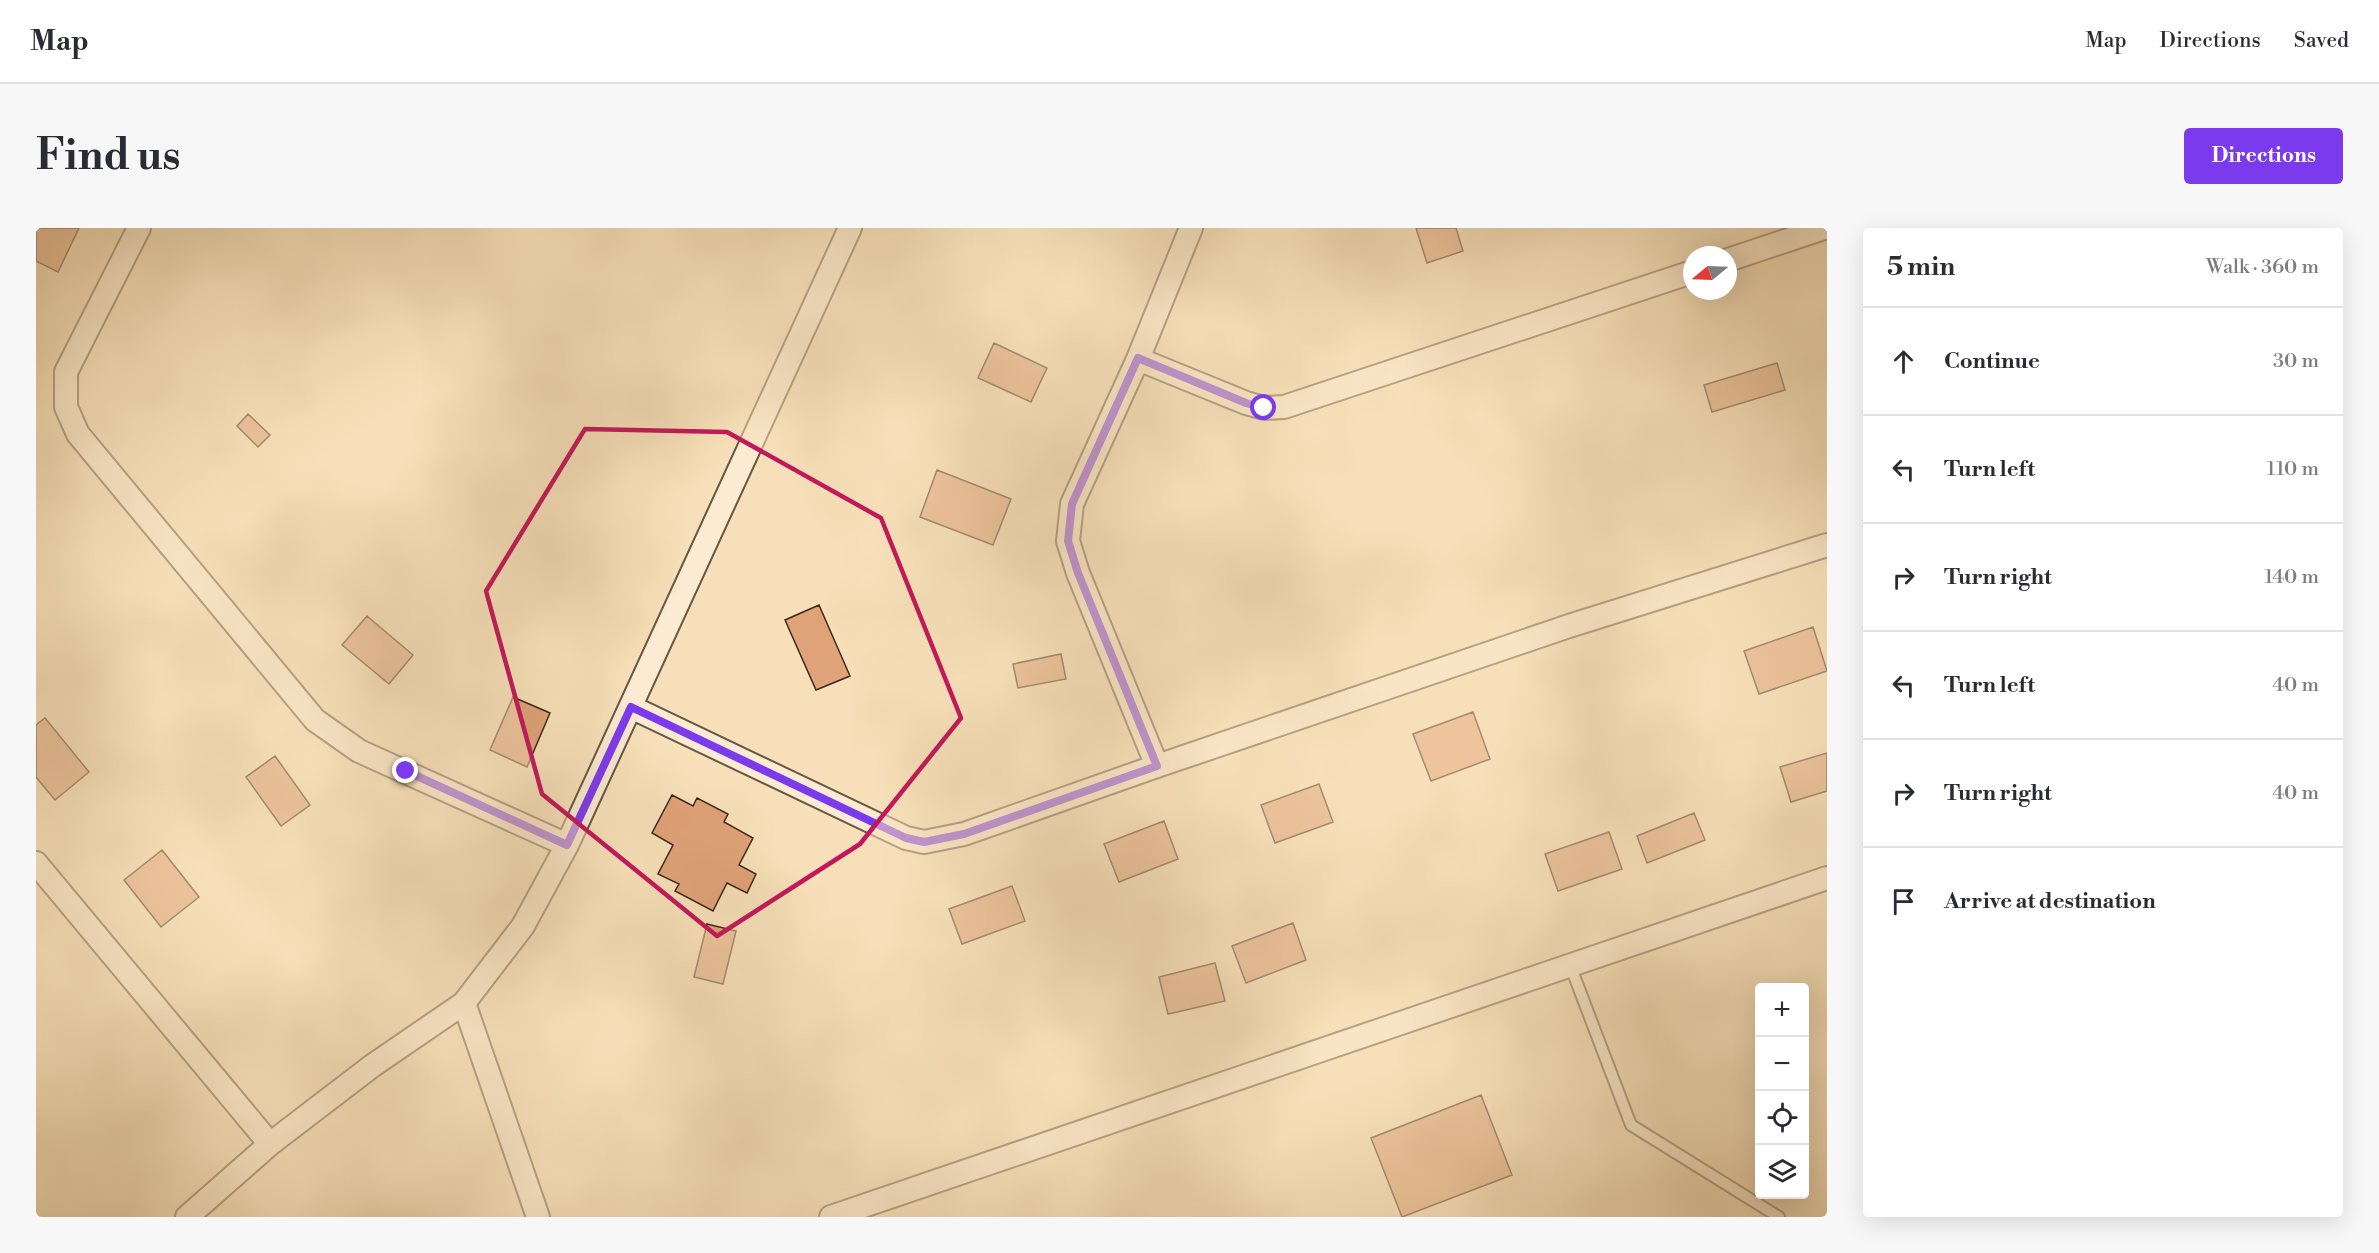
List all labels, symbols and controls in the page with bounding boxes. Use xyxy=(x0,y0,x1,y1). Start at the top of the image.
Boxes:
text: Map xyxy=(30,24,89,59)
text: Map xyxy=(2085,28,2127,54)
text: Directions xyxy=(2160,28,2261,54)
text: Saved xyxy=(2294,28,2349,54)
button: Directions xyxy=(2184,128,2343,184)
text: Find us xyxy=(36,130,180,183)
north arrow xyxy=(1683,246,1737,300)
text: 5 min xyxy=(1887,251,1955,283)
text: Walk · 360 m xyxy=(2206,255,2319,280)
icon: ahead xyxy=(1887,345,1920,378)
text: Continue xyxy=(1944,348,2040,375)
text: 30 m xyxy=(2273,349,2319,374)
route start xyxy=(1250,394,1276,420)
icon: left xyxy=(1887,453,1920,486)
text: Turn left xyxy=(1944,456,2035,483)
text: 110 m xyxy=(2267,457,2319,482)
icon: right xyxy=(1887,561,1920,594)
text: Turn right xyxy=(1944,564,2052,591)
text: 140 m xyxy=(2264,565,2319,590)
icon: left xyxy=(1887,669,1920,702)
text: Turn left xyxy=(1944,672,2035,699)
text: 40 m xyxy=(2272,673,2319,698)
route end xyxy=(392,757,418,783)
icon: right xyxy=(1887,777,1920,810)
text: Turn right xyxy=(1944,780,2052,807)
text: 40 m xyxy=(2272,781,2319,806)
icon: arrive xyxy=(1887,885,1920,918)
text: Arrive at destination xyxy=(1944,888,2156,915)
map controls xyxy=(1755,983,1809,1199)
button: + xyxy=(1755,983,1809,1037)
button: − xyxy=(1755,1037,1809,1091)
button: locate xyxy=(1755,1091,1809,1145)
button: layers xyxy=(1755,1145,1809,1199)

